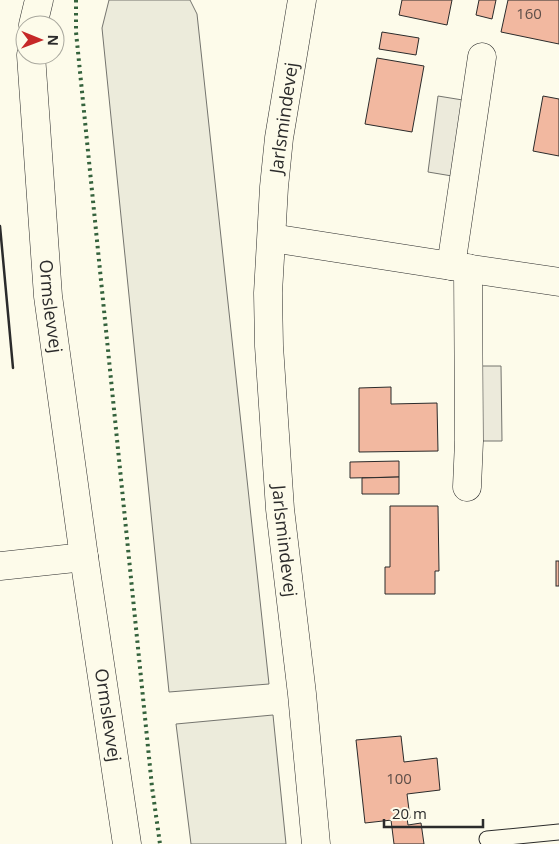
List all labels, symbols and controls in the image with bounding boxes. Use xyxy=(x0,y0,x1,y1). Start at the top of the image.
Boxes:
house number: 160 xyxy=(516,3,542,23)
north arrow xyxy=(15,15,65,65)
text: N xyxy=(44,34,63,46)
street label: Jarlsmindevej xyxy=(263,61,303,177)
street label: Ormslevvej xyxy=(34,259,69,354)
street label: Jarlsmindevej xyxy=(267,482,303,598)
street label: Ormslevvej xyxy=(90,667,128,763)
house number: 100 xyxy=(386,768,412,788)
scale bar xyxy=(384,796,483,828)
text: 20 m xyxy=(392,803,427,823)

